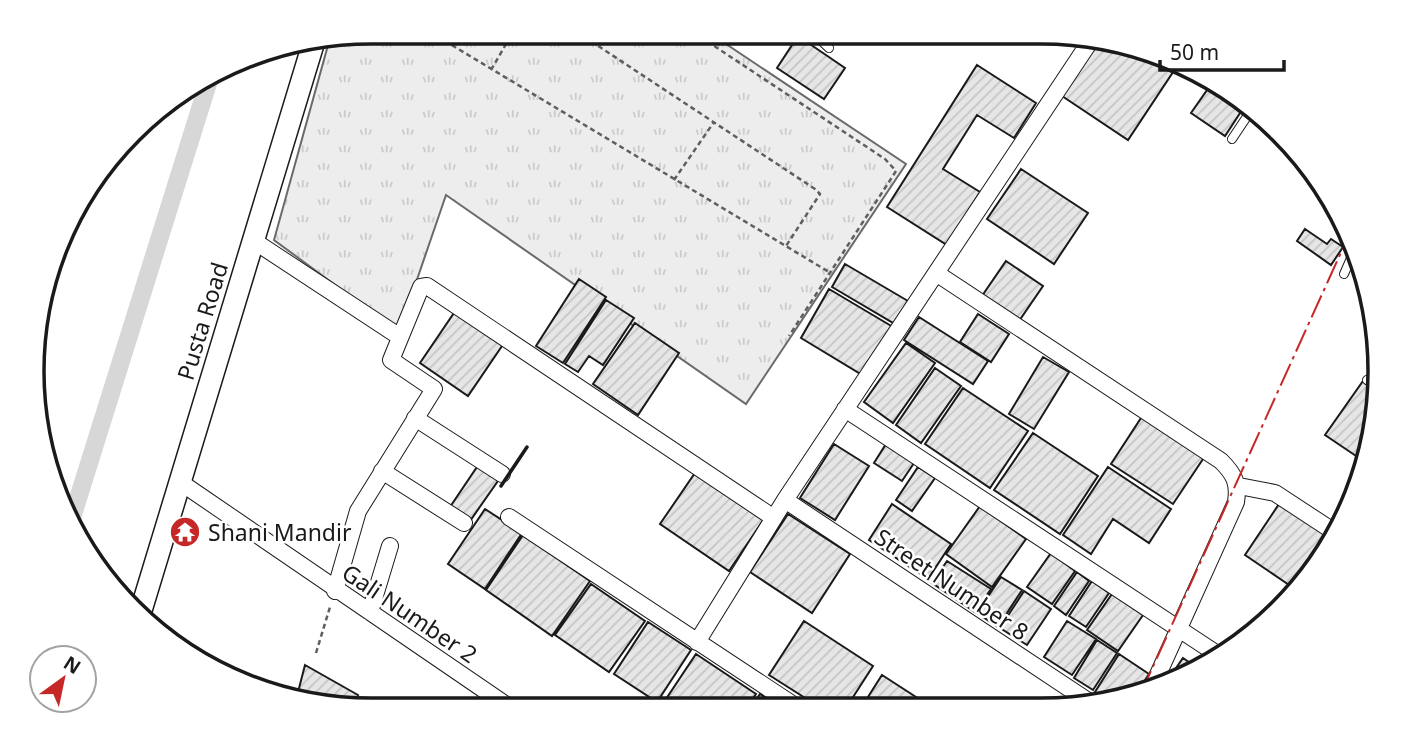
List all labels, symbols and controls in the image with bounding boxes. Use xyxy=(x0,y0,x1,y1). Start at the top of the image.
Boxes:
scale bar xyxy=(1160,28,1284,72)
text: 50 m xyxy=(1170,38,1219,66)
street label: Pusta Road xyxy=(169,258,235,384)
temple icon: Shani Mandir xyxy=(168,515,202,549)
place label: Shani Mandir xyxy=(208,516,352,548)
street label: Street Number 8 xyxy=(869,521,1035,647)
street label: Gali Number 2 xyxy=(336,556,484,670)
north arrow xyxy=(28,644,98,714)
text: N xyxy=(59,650,86,680)

